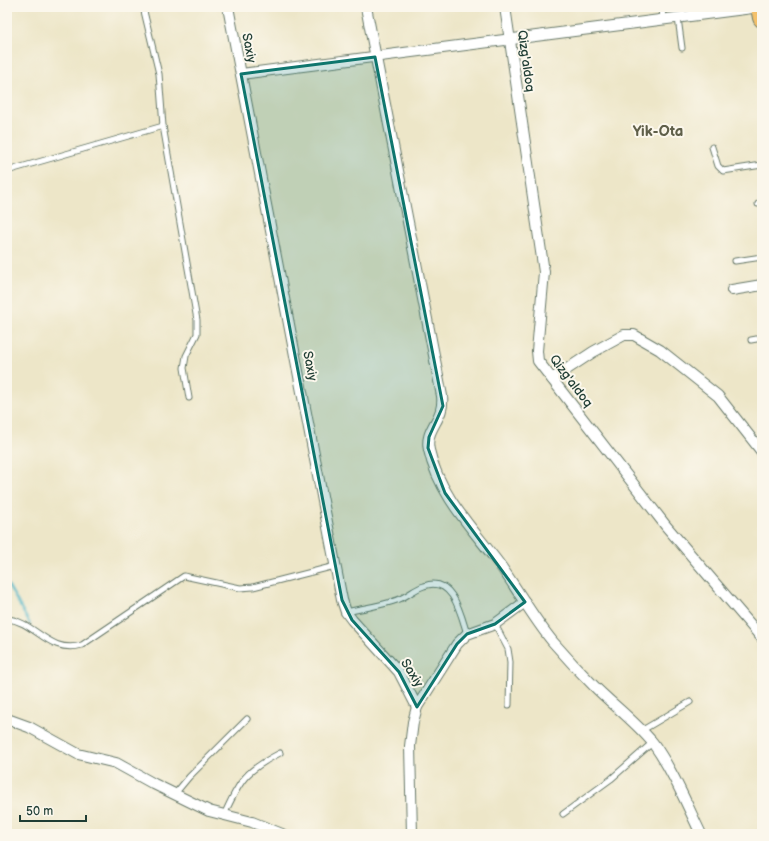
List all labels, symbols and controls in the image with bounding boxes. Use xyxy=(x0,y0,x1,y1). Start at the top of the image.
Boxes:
street label: Qizg'aldoq xyxy=(514,29,538,93)
street label: Saxiy xyxy=(238,32,260,64)
district label: Yik-Ota xyxy=(633,122,683,141)
street label: Saxiy xyxy=(299,350,321,382)
street label: Qizg'aldoq xyxy=(546,351,596,411)
street label: Saxiy xyxy=(397,656,427,690)
scale bar xyxy=(20,797,86,823)
text: 50 m xyxy=(26,804,53,819)

